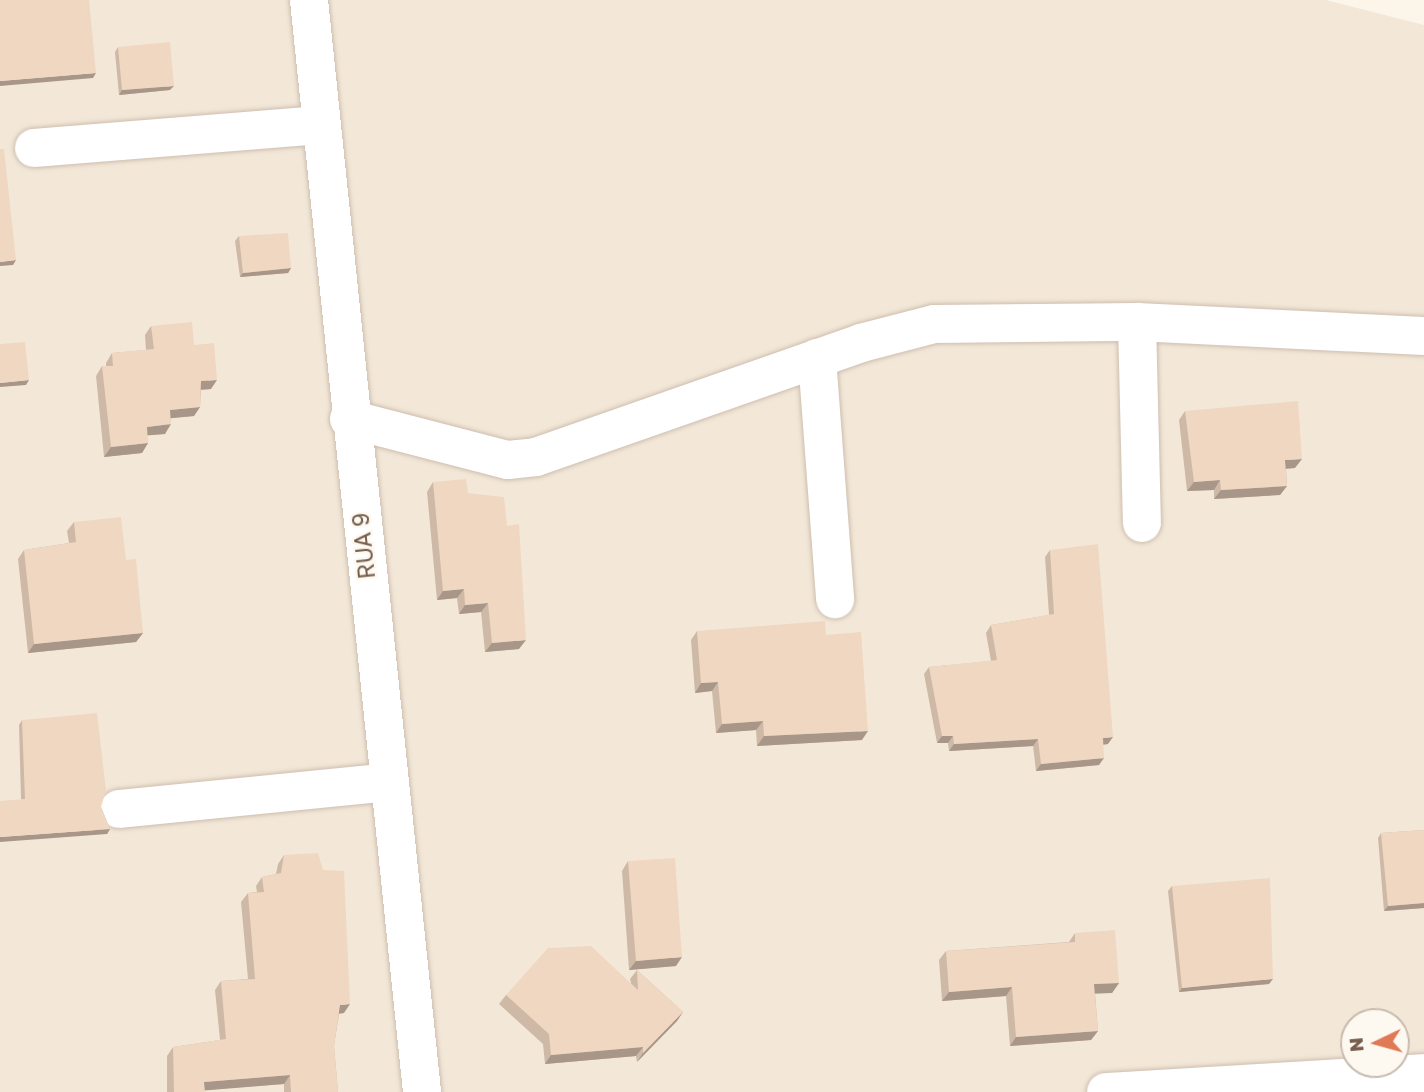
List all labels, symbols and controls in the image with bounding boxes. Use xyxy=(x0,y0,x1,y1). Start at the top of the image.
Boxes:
street label: RUA 9 xyxy=(346,511,380,581)
north arrow xyxy=(1340,1008,1410,1078)
text: N xyxy=(1343,1037,1368,1053)

